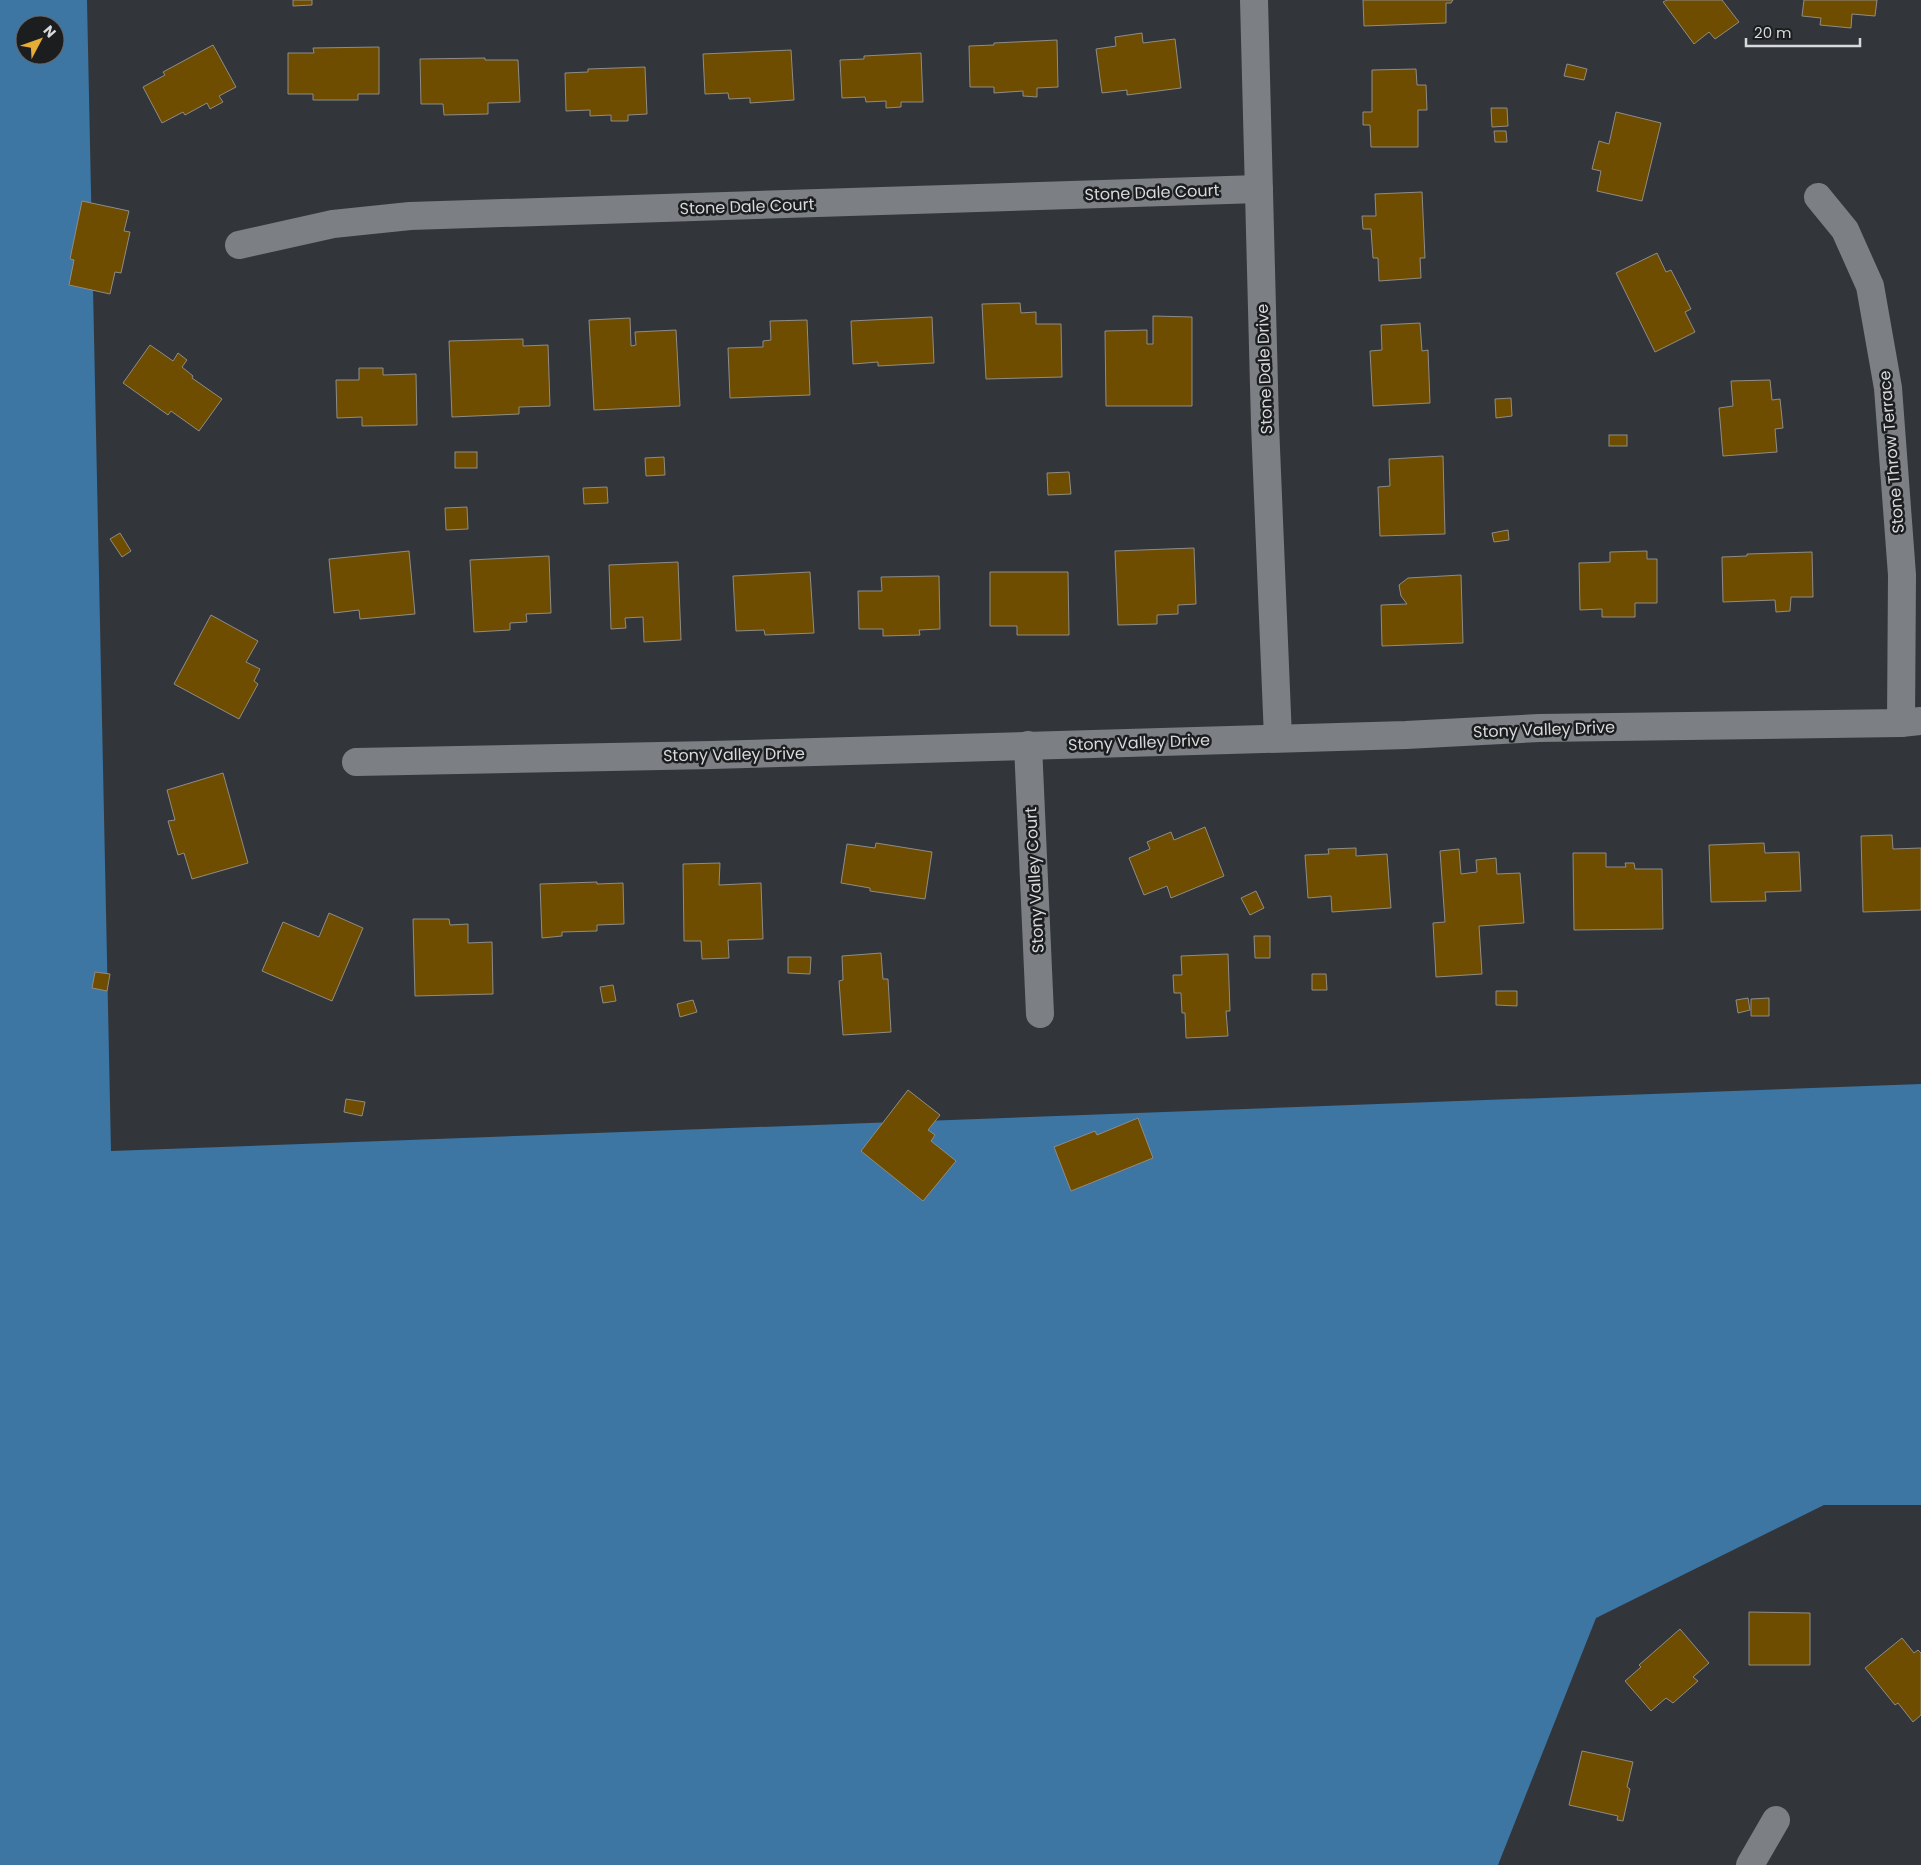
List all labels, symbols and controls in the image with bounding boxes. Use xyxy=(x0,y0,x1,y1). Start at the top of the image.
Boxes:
north arrow xyxy=(15,15,65,65)
scale bar xyxy=(1746,15,1860,47)
text: N xyxy=(39,21,61,42)
text: 20 m xyxy=(1754,22,1792,43)
street label: Stone Dale Court xyxy=(1084,179,1220,206)
street label: Stone Dale Court xyxy=(679,193,815,220)
street label: Stone Dale Drive xyxy=(1251,303,1278,434)
street label: Stone Throw Terrace xyxy=(1873,370,1910,534)
street label: Stony Valley Drive xyxy=(1473,716,1615,743)
street label: Stony Valley Drive xyxy=(1068,729,1210,756)
street label: Stony Valley Drive xyxy=(663,742,805,767)
street label: Stony Valley Court xyxy=(1019,806,1050,954)

